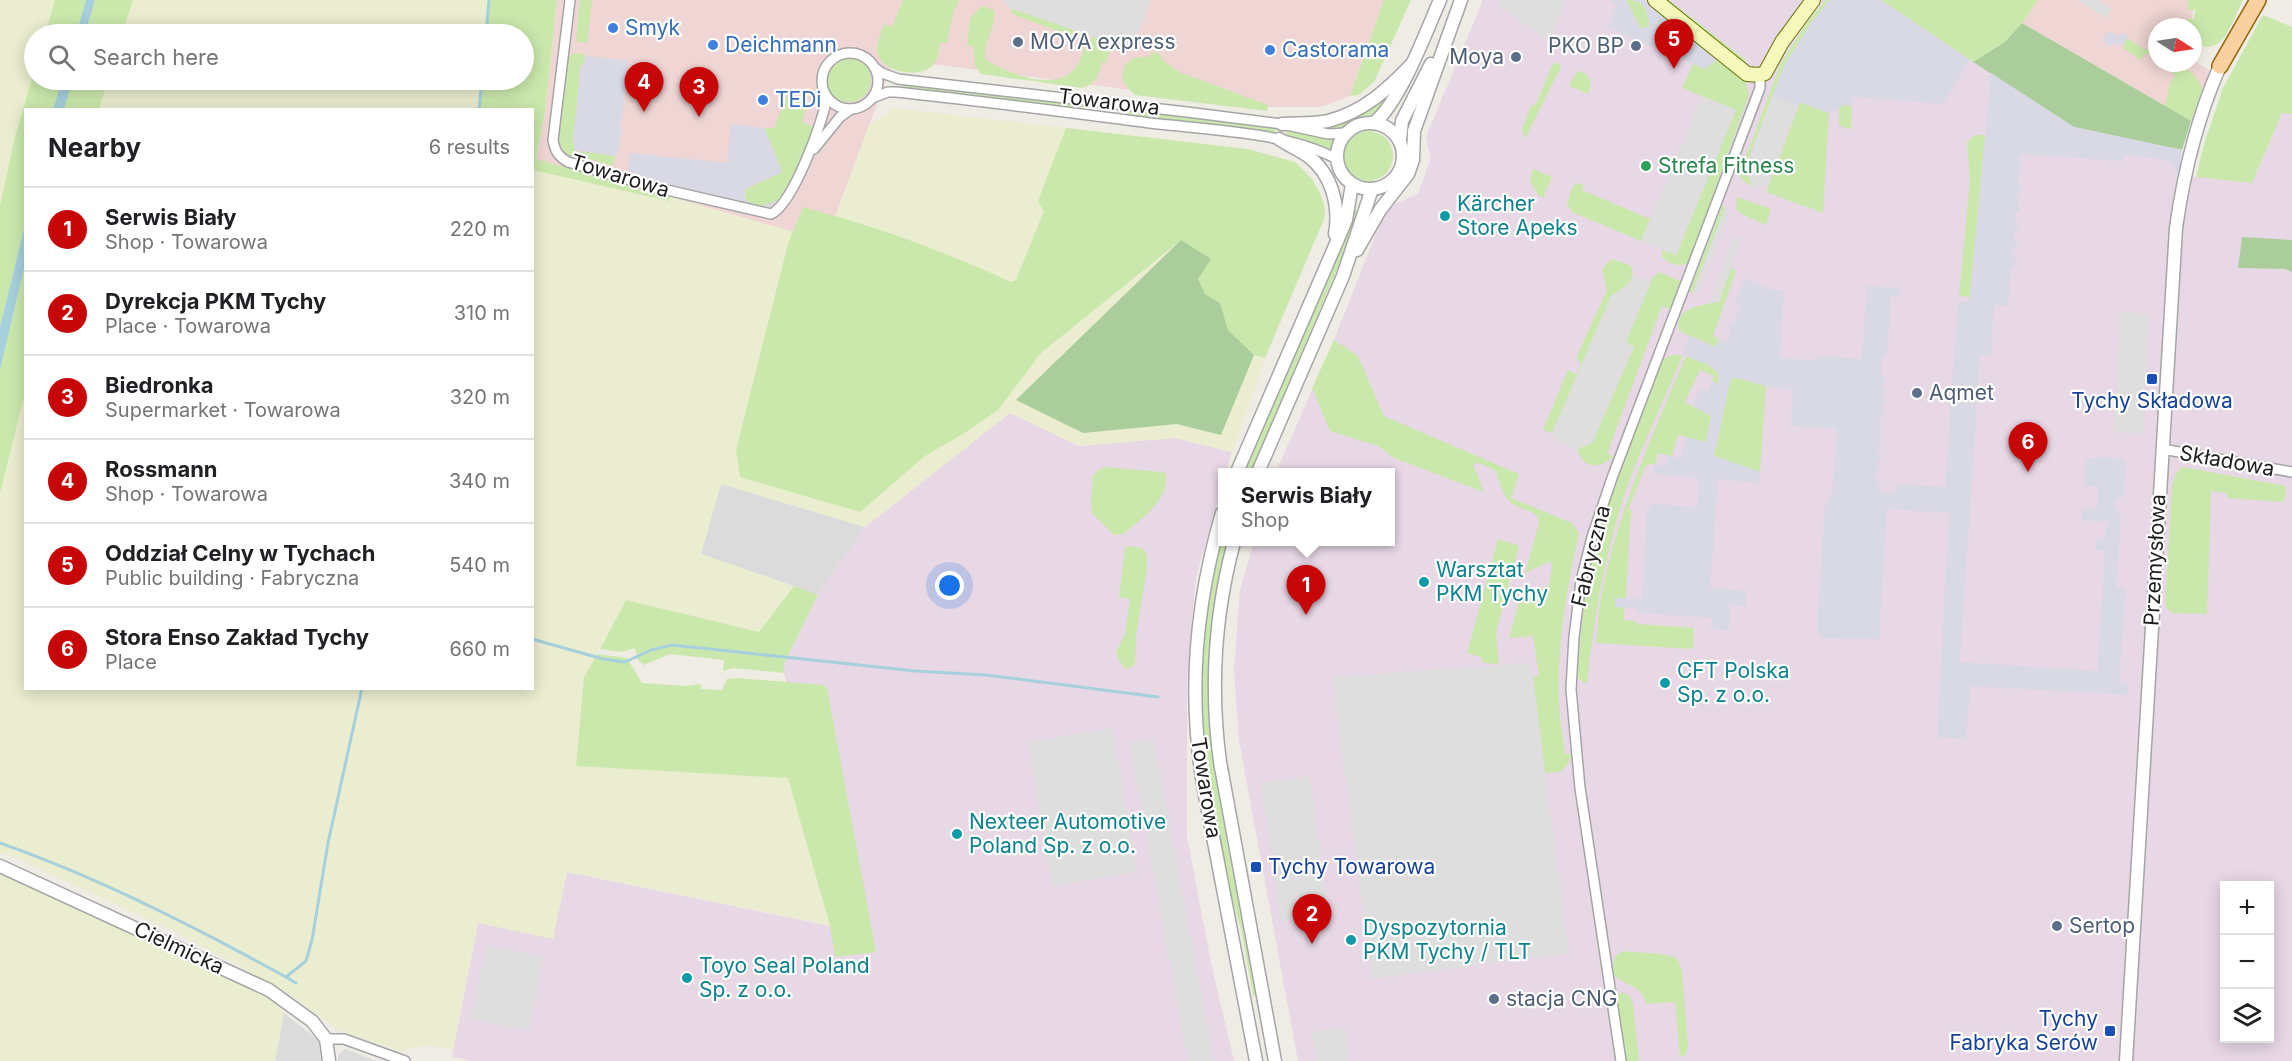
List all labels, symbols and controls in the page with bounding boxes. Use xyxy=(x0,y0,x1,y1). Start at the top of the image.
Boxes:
place label: Smyk xyxy=(625,15,680,40)
north arrow xyxy=(2148,18,2202,72)
pin: 5 xyxy=(1654,20,1694,69)
marker: Smyk xyxy=(606,21,620,35)
search box xyxy=(24,24,534,90)
place label: MOYA express xyxy=(1030,29,1175,54)
place label: Deichmann xyxy=(725,32,837,57)
place label: PKO BP xyxy=(1548,33,1624,58)
marker: MOYA express xyxy=(1011,35,1025,49)
place label: Castorama xyxy=(1282,37,1389,62)
marker: Deichmann xyxy=(706,38,720,52)
marker: PKO BP xyxy=(1629,39,1643,53)
icon: search xyxy=(45,41,78,74)
marker: Castorama xyxy=(1263,43,1277,57)
text: Search here xyxy=(93,44,219,70)
place label: Moya xyxy=(1449,44,1504,69)
marker: Moya xyxy=(1509,50,1523,64)
pin: 4 xyxy=(624,63,664,112)
pin: 3 xyxy=(680,68,718,117)
street label: Towarowa xyxy=(1057,83,1161,120)
place label: TEDi xyxy=(775,87,821,112)
marker: TEDi xyxy=(756,93,770,107)
text: Nearby xyxy=(48,132,141,163)
text: 6 results xyxy=(429,135,510,159)
street label: Towarowa xyxy=(568,149,673,202)
place label: Strefa Fitness xyxy=(1658,153,1794,178)
marker: Strefa Fitness xyxy=(1639,159,1653,173)
place label: Kärcher Store Apeks xyxy=(1457,191,1578,240)
text: Serwis Biały xyxy=(105,204,237,230)
marker: Kärcher Store Apeks xyxy=(1438,209,1452,223)
text: 1 xyxy=(63,217,72,241)
text: 220 m xyxy=(450,217,510,241)
text: Shop · Towarowa xyxy=(105,230,268,254)
text: Dyrekcja PKM Tychy xyxy=(105,288,326,314)
text: 2 xyxy=(61,301,74,325)
text: 310 m xyxy=(454,301,510,325)
text: Place · Towarowa xyxy=(105,314,271,338)
text: Biedronka xyxy=(105,372,214,398)
marker: Tychy Składowa xyxy=(2145,372,2159,386)
place label: Aqmet xyxy=(1929,380,1994,405)
text: 3 xyxy=(61,385,74,409)
text: 320 m xyxy=(450,385,510,409)
marker: Aqmet xyxy=(1910,386,1924,400)
place label: Tychy Składowa xyxy=(2071,388,2233,413)
text: Supermarket · Towarowa xyxy=(105,398,341,422)
pin: 6 xyxy=(2008,422,2048,472)
street label: Składowa xyxy=(2178,440,2276,481)
text: Rossmann xyxy=(105,456,218,482)
popup xyxy=(1218,468,1395,546)
text: 4 xyxy=(61,469,74,493)
text: 340 m xyxy=(449,469,510,493)
text: Shop · Towarowa xyxy=(105,482,268,506)
text: Serwis Biały xyxy=(1241,482,1372,508)
street label: Przemysłowa xyxy=(2139,493,2170,627)
street label: Fabryczna xyxy=(1566,503,1615,609)
text: Shop xyxy=(1241,508,1290,532)
text: Oddział Celny w Tychach xyxy=(105,540,375,566)
text: 5 xyxy=(61,553,74,577)
text: 540 m xyxy=(449,553,510,577)
place label: Warsztat PKM Tychy xyxy=(1436,557,1548,606)
text: Public building · Fabryczna xyxy=(105,566,359,590)
pin: 1 xyxy=(1286,566,1326,615)
your location xyxy=(935,571,964,600)
marker: Warsztat PKM Tychy xyxy=(1417,575,1431,589)
text: Stora Enso Zakład Tychy xyxy=(105,624,369,650)
text: 6 xyxy=(61,637,74,661)
text: 660 m xyxy=(449,637,510,661)
text: Place xyxy=(105,650,157,674)
place label: CFT Polska Sp. z o.o. xyxy=(1677,658,1790,707)
marker: CFT Polska Sp. z o.o. xyxy=(1658,676,1672,690)
street label: Towarowa xyxy=(1186,736,1227,840)
place label: Nexteer Automotive Poland Sp. z o.o. xyxy=(969,809,1166,858)
marker: Nexteer Automotive Poland Sp. z o.o. xyxy=(950,827,964,841)
place label: Tychy Towarowa xyxy=(1268,854,1435,879)
marker: Tychy Towarowa xyxy=(1249,860,1263,874)
map controls xyxy=(2220,881,2274,1043)
button: + xyxy=(2220,881,2274,935)
pin: 2 xyxy=(1292,894,1332,944)
place label: Sertop xyxy=(2069,913,2135,938)
place label: Dyspozytornia PKM Tychy / TLT xyxy=(1363,915,1531,964)
street label: Cielmicka xyxy=(130,916,228,979)
marker: Sertop xyxy=(2050,919,2064,933)
marker: Dyspozytornia PKM Tychy / TLT xyxy=(1344,933,1358,947)
button: − xyxy=(2220,935,2274,989)
place label: Toyo Seal Poland Sp. z o.o. xyxy=(699,953,870,1002)
marker: Toyo Seal Poland Sp. z o.o. xyxy=(680,971,694,985)
place label: stacja CNG xyxy=(1506,986,1617,1011)
button: layers xyxy=(2220,989,2274,1043)
marker: stacja CNG xyxy=(1487,992,1501,1006)
place label: Tychy Fabryka Serów xyxy=(1949,1006,2098,1055)
marker: Tychy Fabryka Serów xyxy=(2103,1024,2117,1038)

